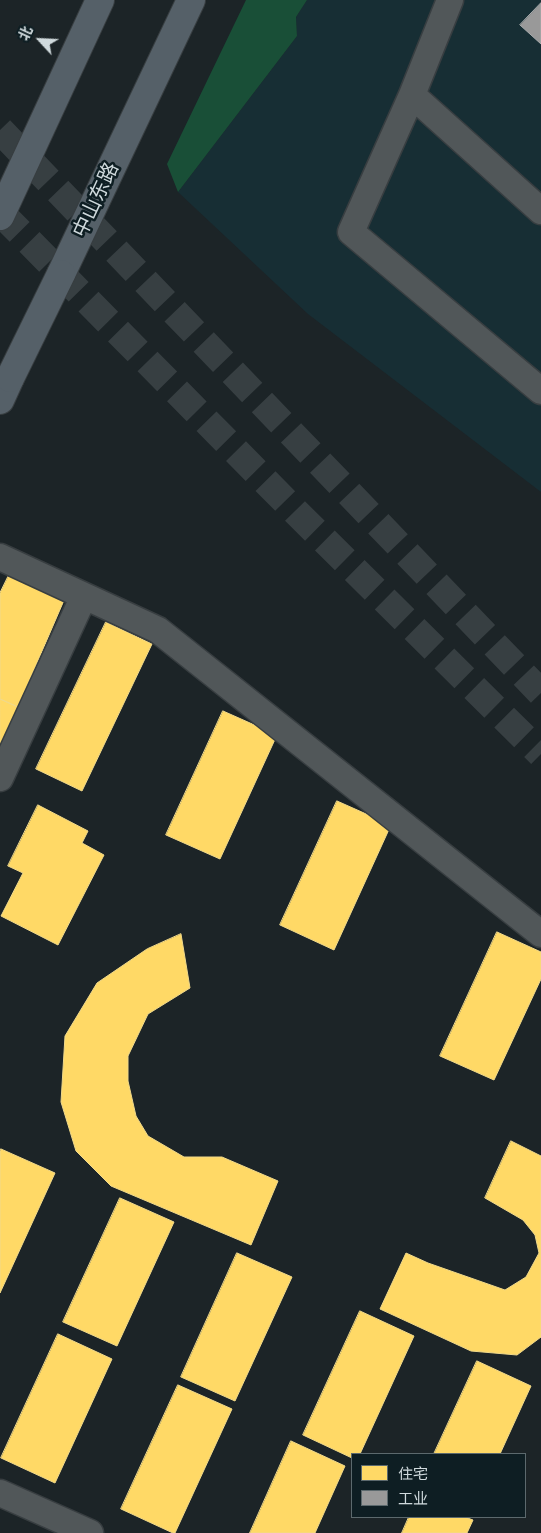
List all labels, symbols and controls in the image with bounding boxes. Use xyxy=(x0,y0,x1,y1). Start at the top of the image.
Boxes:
north arrow xyxy=(15,15,65,65)
text: 北 xyxy=(17,24,36,43)
street label: 中山东路 xyxy=(68,159,124,241)
legend xyxy=(351,1453,526,1518)
text: 住宅 xyxy=(398,1467,428,1482)
text: 工业 xyxy=(398,1492,428,1507)

